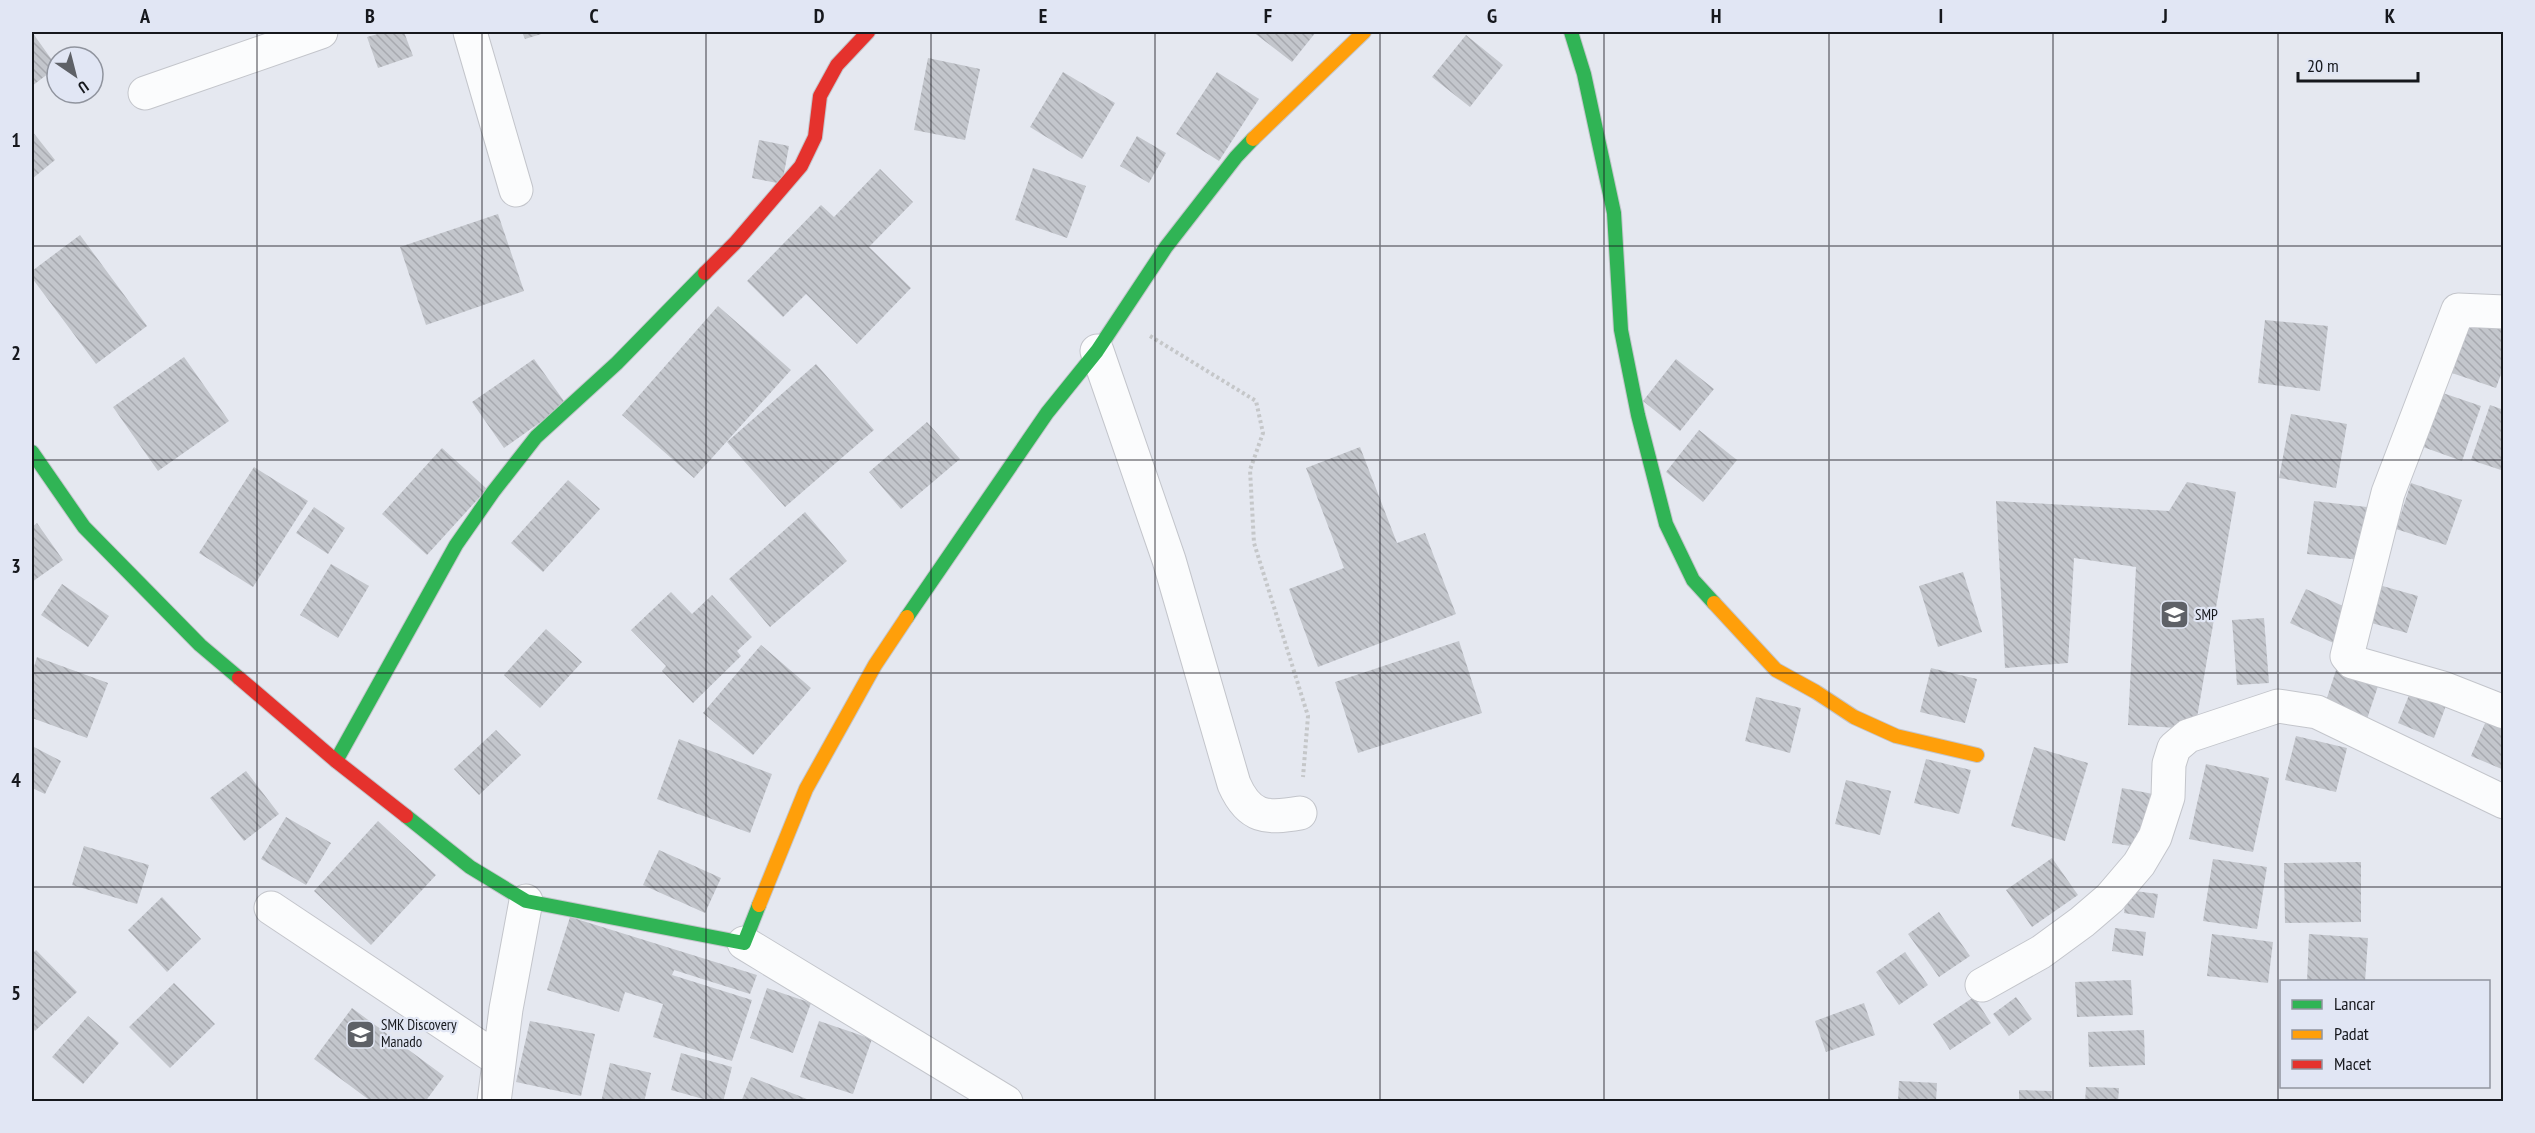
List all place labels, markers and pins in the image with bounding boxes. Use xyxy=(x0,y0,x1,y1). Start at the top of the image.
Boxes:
school or university icon: SMP xyxy=(2158,599,2190,631)
place label: SMP xyxy=(2195,605,2218,624)
place label: SMK Discovery Manado xyxy=(381,1015,457,1051)
school or university icon: SMK Discovery Manado xyxy=(344,1018,376,1050)

